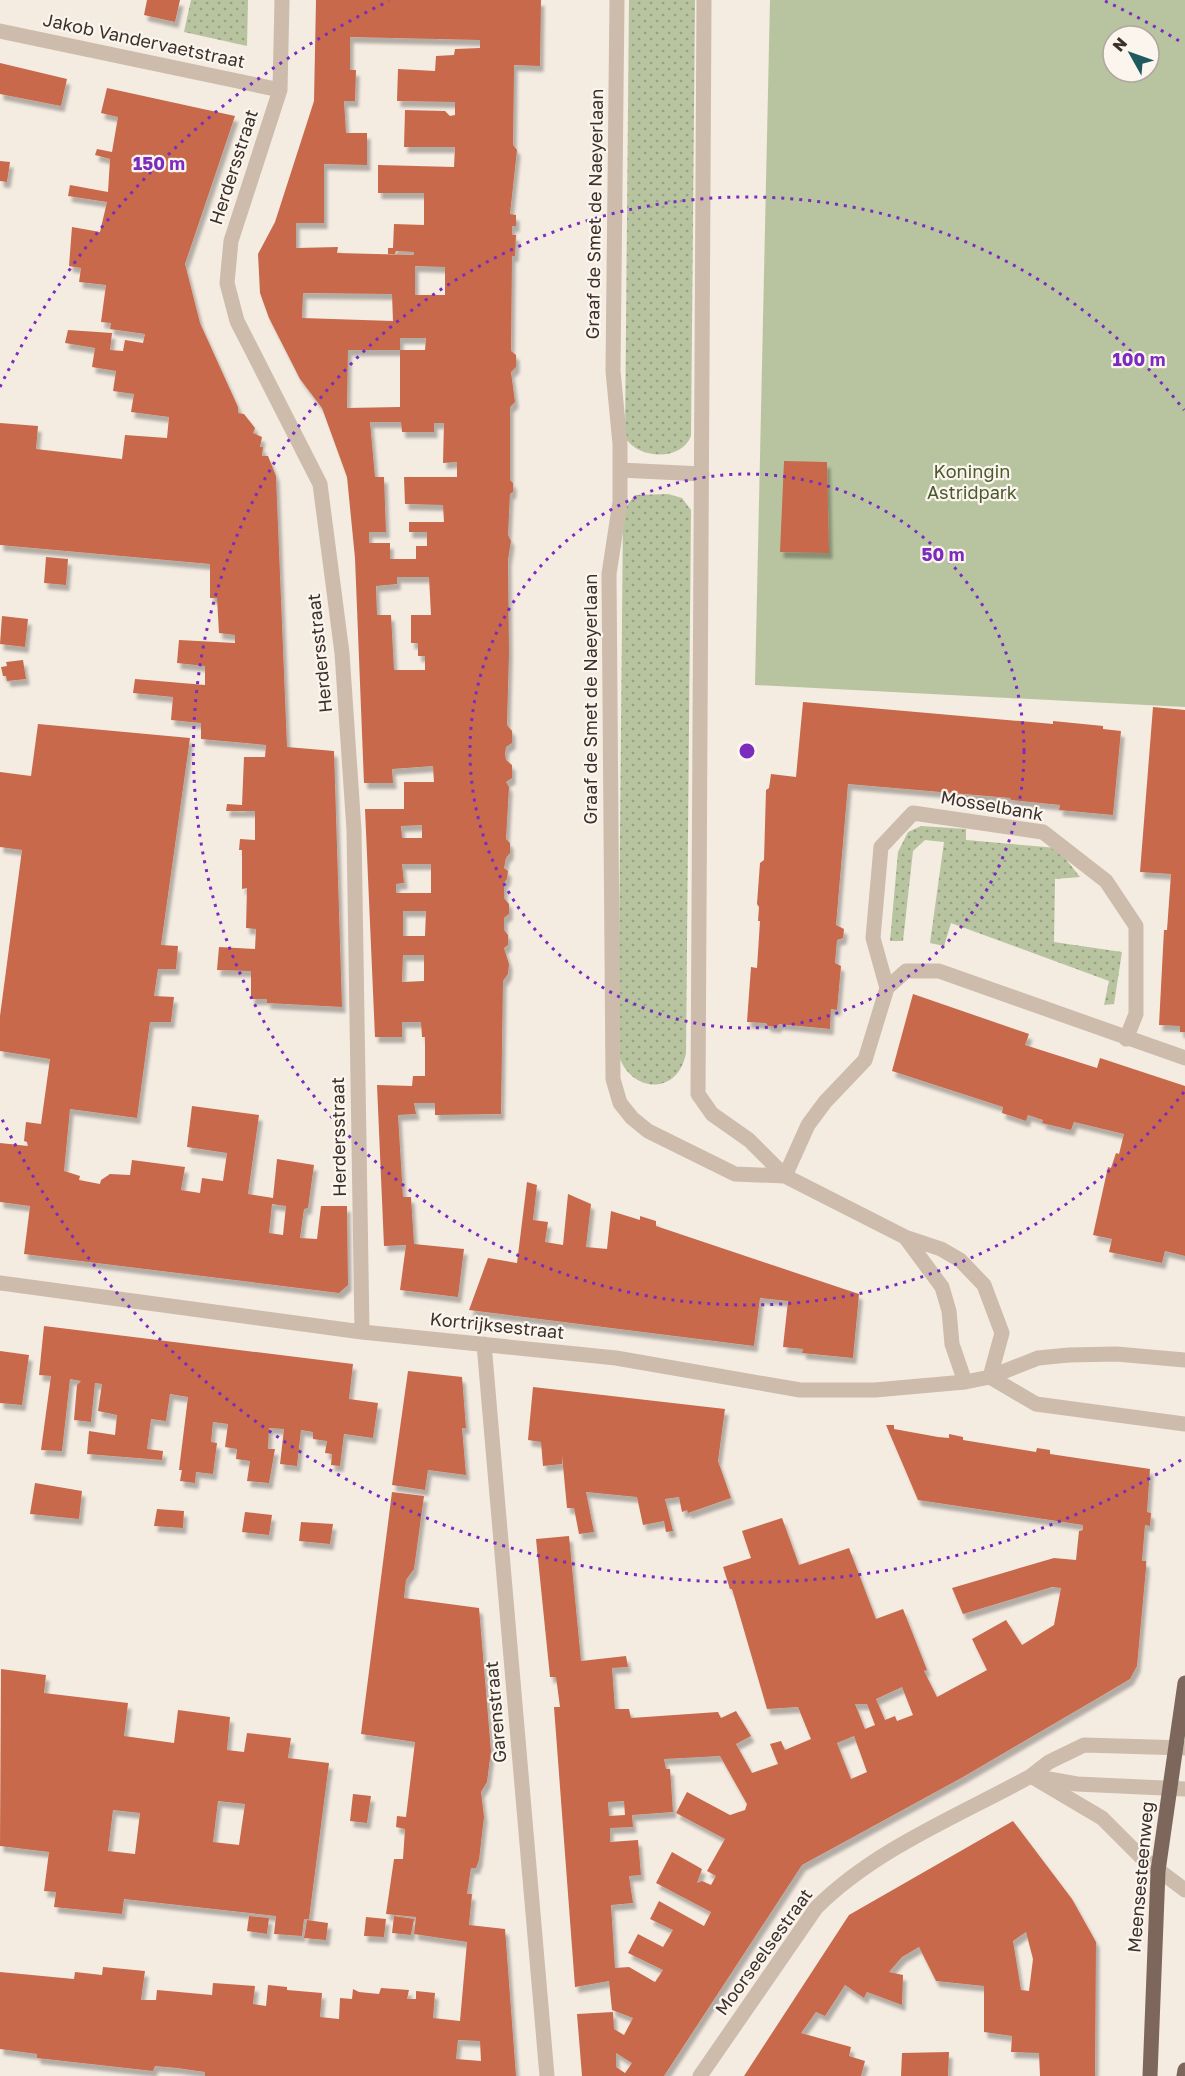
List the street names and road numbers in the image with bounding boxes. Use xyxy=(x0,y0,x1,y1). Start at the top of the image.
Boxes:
street label: Jakob Vandervaetstraat xyxy=(41,8,247,72)
street label: Graaf de Smet de Naeyerlaan xyxy=(581,88,607,340)
street label: Herdersstraat xyxy=(204,106,262,227)
street label: Graaf de Smet de Naeyerlaan xyxy=(579,574,601,824)
street label: Herdersstraat xyxy=(302,592,336,714)
street label: Mosselbank xyxy=(939,785,1045,825)
street label: Herdersstraat xyxy=(326,1077,350,1197)
street label: Kortrijksestraat xyxy=(429,1307,565,1343)
street label: Garenstraat xyxy=(480,1660,510,1764)
street label: Meensesteenweg xyxy=(1122,1800,1158,1954)
street label: Moorseelsestraat xyxy=(710,1884,817,2019)

